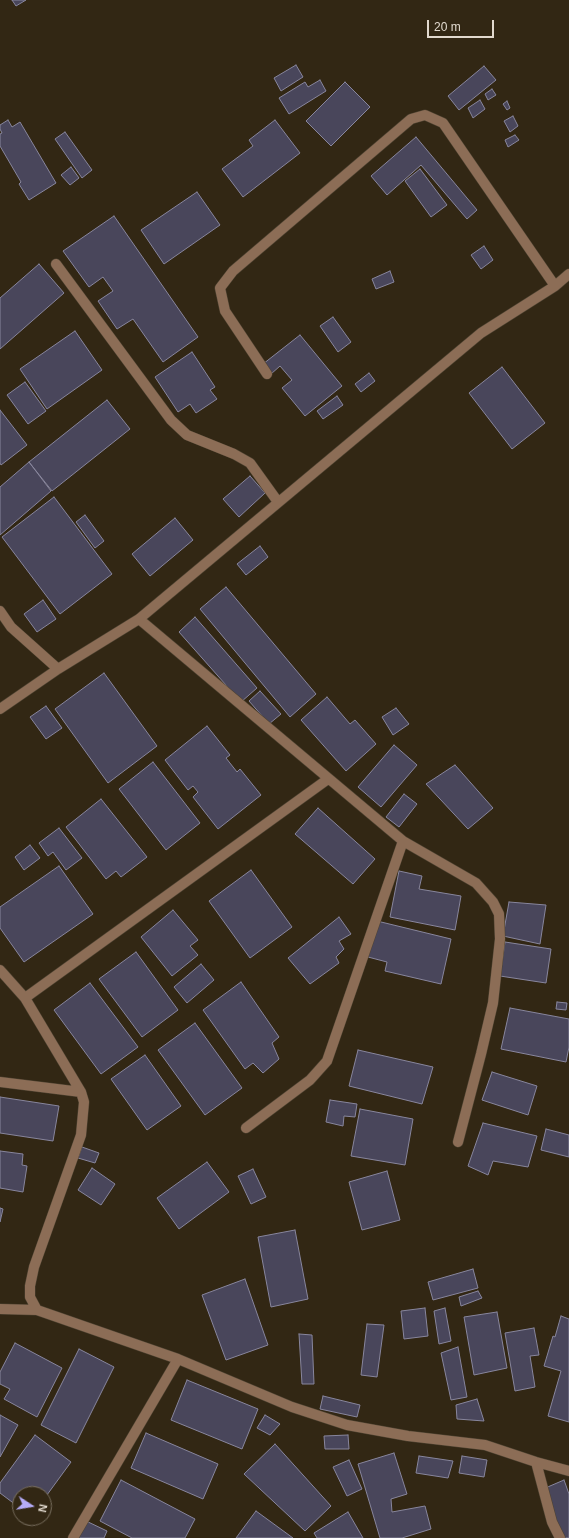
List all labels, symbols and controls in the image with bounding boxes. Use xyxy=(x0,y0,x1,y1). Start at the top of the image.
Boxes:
scale bar xyxy=(429,12,496,38)
text: 20 m xyxy=(434,20,461,34)
north arrow xyxy=(12,1486,52,1526)
text: N xyxy=(36,1503,49,1513)

